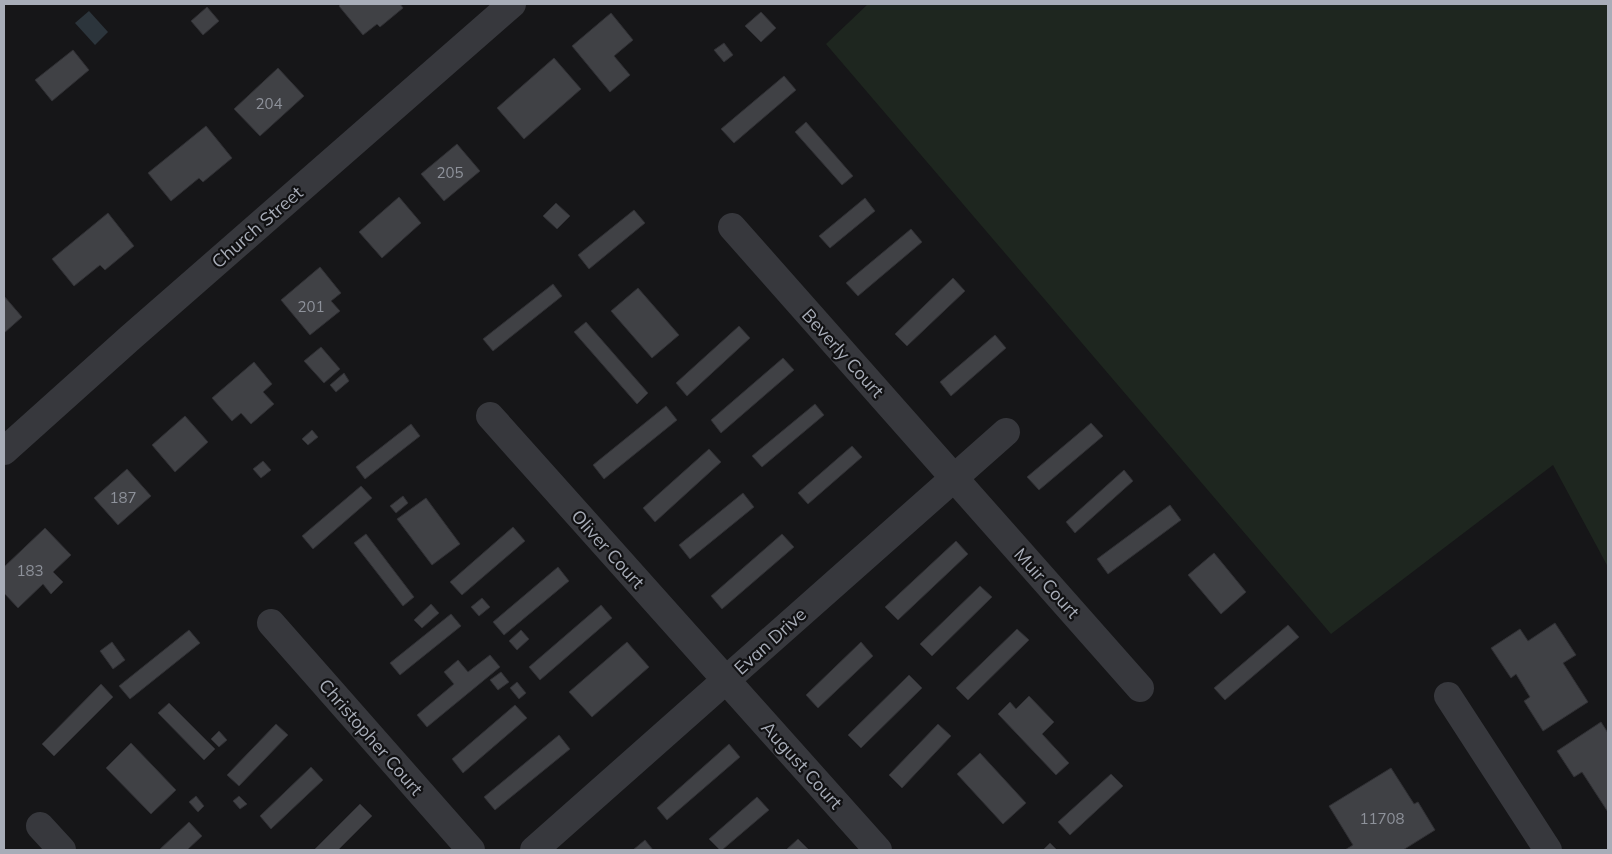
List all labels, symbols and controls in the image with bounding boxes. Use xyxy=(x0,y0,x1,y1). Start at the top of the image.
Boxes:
house number: 204 xyxy=(255,94,283,113)
house number: 205 xyxy=(436,163,464,182)
street label: Church Street xyxy=(207,181,307,273)
house number: 201 xyxy=(297,297,325,316)
street label: Beverly Court xyxy=(797,304,889,402)
house number: 187 xyxy=(109,488,137,507)
street label: Oliver Court xyxy=(566,505,650,593)
street label: Muir Court xyxy=(1009,543,1085,623)
house number: 183 xyxy=(16,561,44,580)
street label: Evan Drive xyxy=(729,603,811,679)
street label: Christopher Court xyxy=(314,674,428,800)
street label: August Court xyxy=(757,716,847,814)
house number: 11708 xyxy=(1359,809,1405,828)

